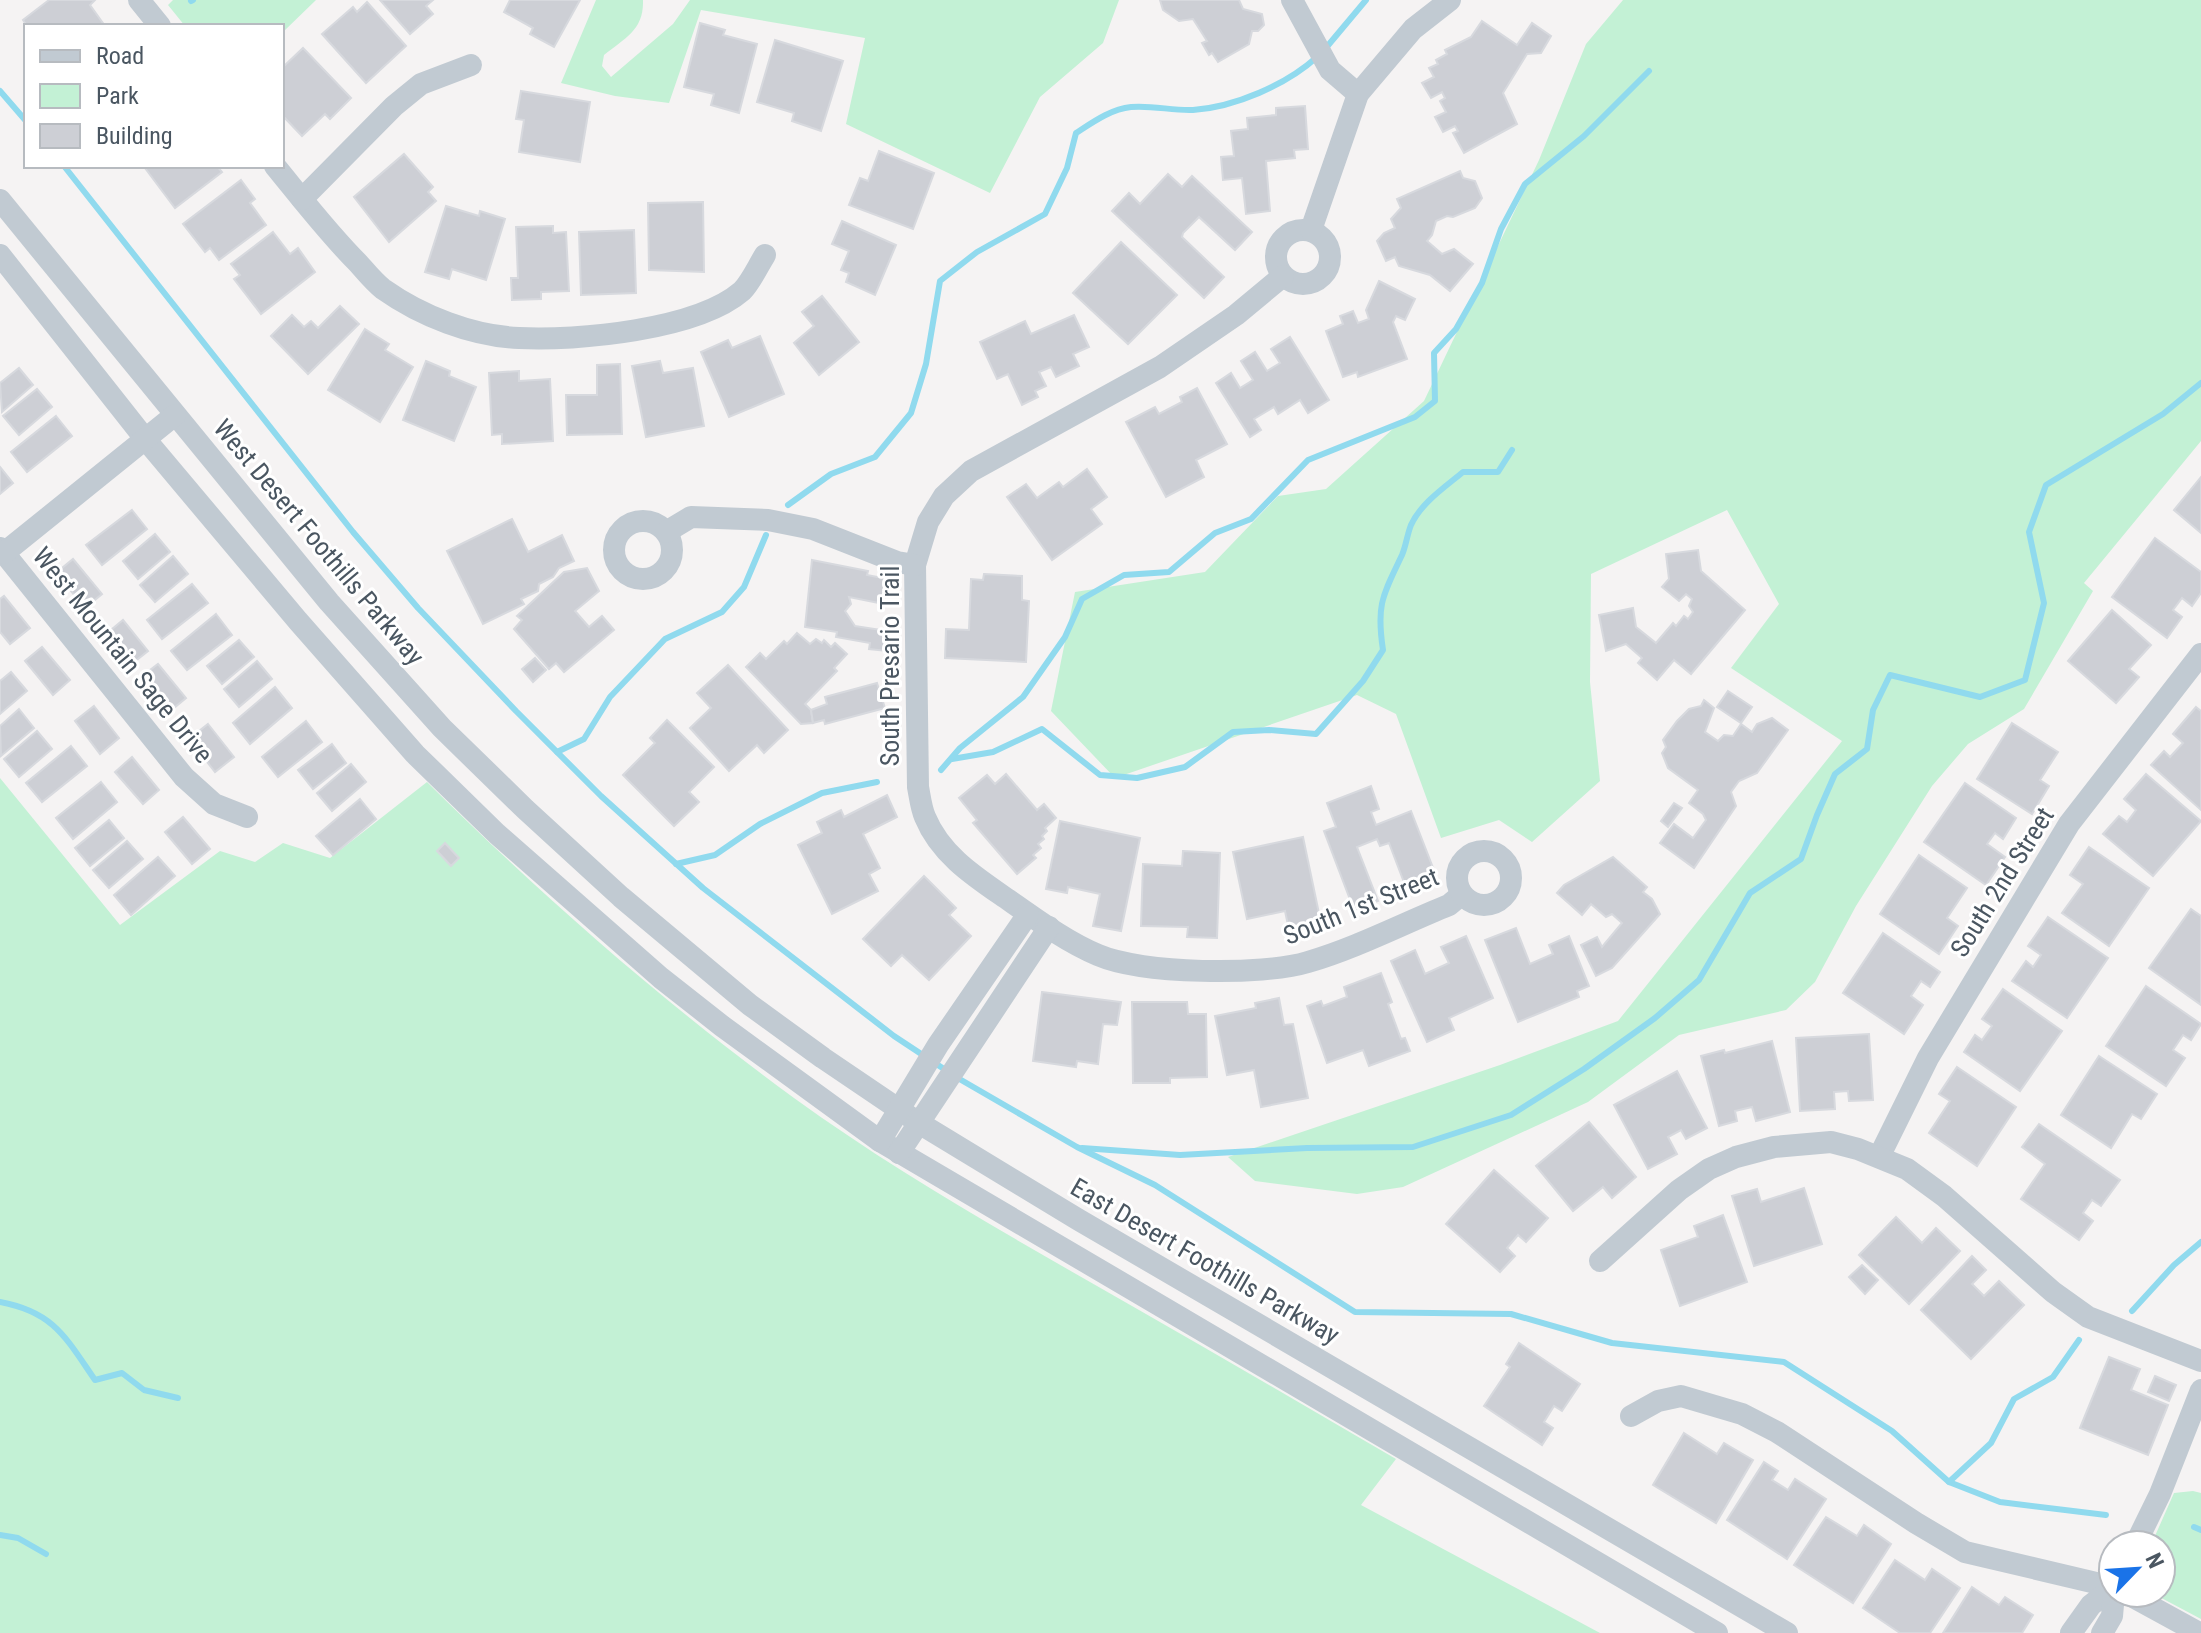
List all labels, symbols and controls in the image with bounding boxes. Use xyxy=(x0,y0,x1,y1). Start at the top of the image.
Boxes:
legend xyxy=(24,24,284,168)
text: Road xyxy=(96,42,144,70)
text: Park xyxy=(96,82,139,110)
text: Building xyxy=(96,122,173,150)
street label: West Desert Foothills Parkway xyxy=(208,413,431,671)
street label: West Mountain Sage Drive xyxy=(27,541,219,769)
street label: South Presario Trail xyxy=(875,566,905,766)
street label: South 2nd Street xyxy=(1944,802,2060,962)
street label: South 1st Street xyxy=(1279,861,1443,951)
street label: East Desert Foothills Parkway xyxy=(1065,1172,1345,1350)
north arrow xyxy=(2097,1529,2177,1609)
text: N xyxy=(2140,1549,2169,1572)

